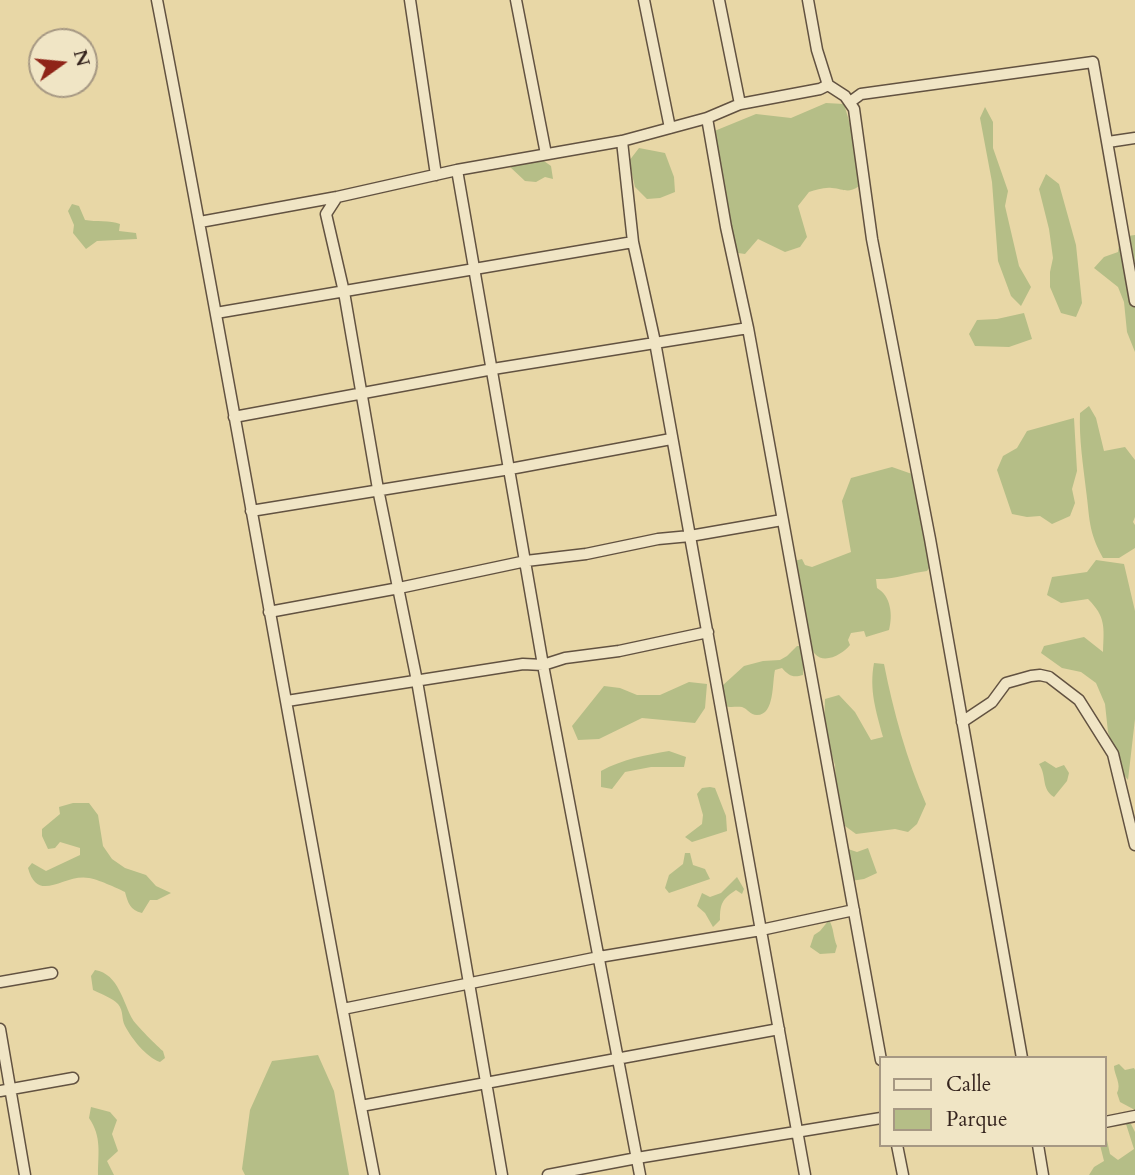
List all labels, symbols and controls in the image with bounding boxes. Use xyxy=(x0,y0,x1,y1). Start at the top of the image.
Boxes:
north arrow xyxy=(28,28,98,98)
text: N xyxy=(67,47,96,69)
legend xyxy=(880,1056,1107,1147)
text: Calle xyxy=(946,1070,991,1099)
text: Parque xyxy=(946,1105,1007,1134)

